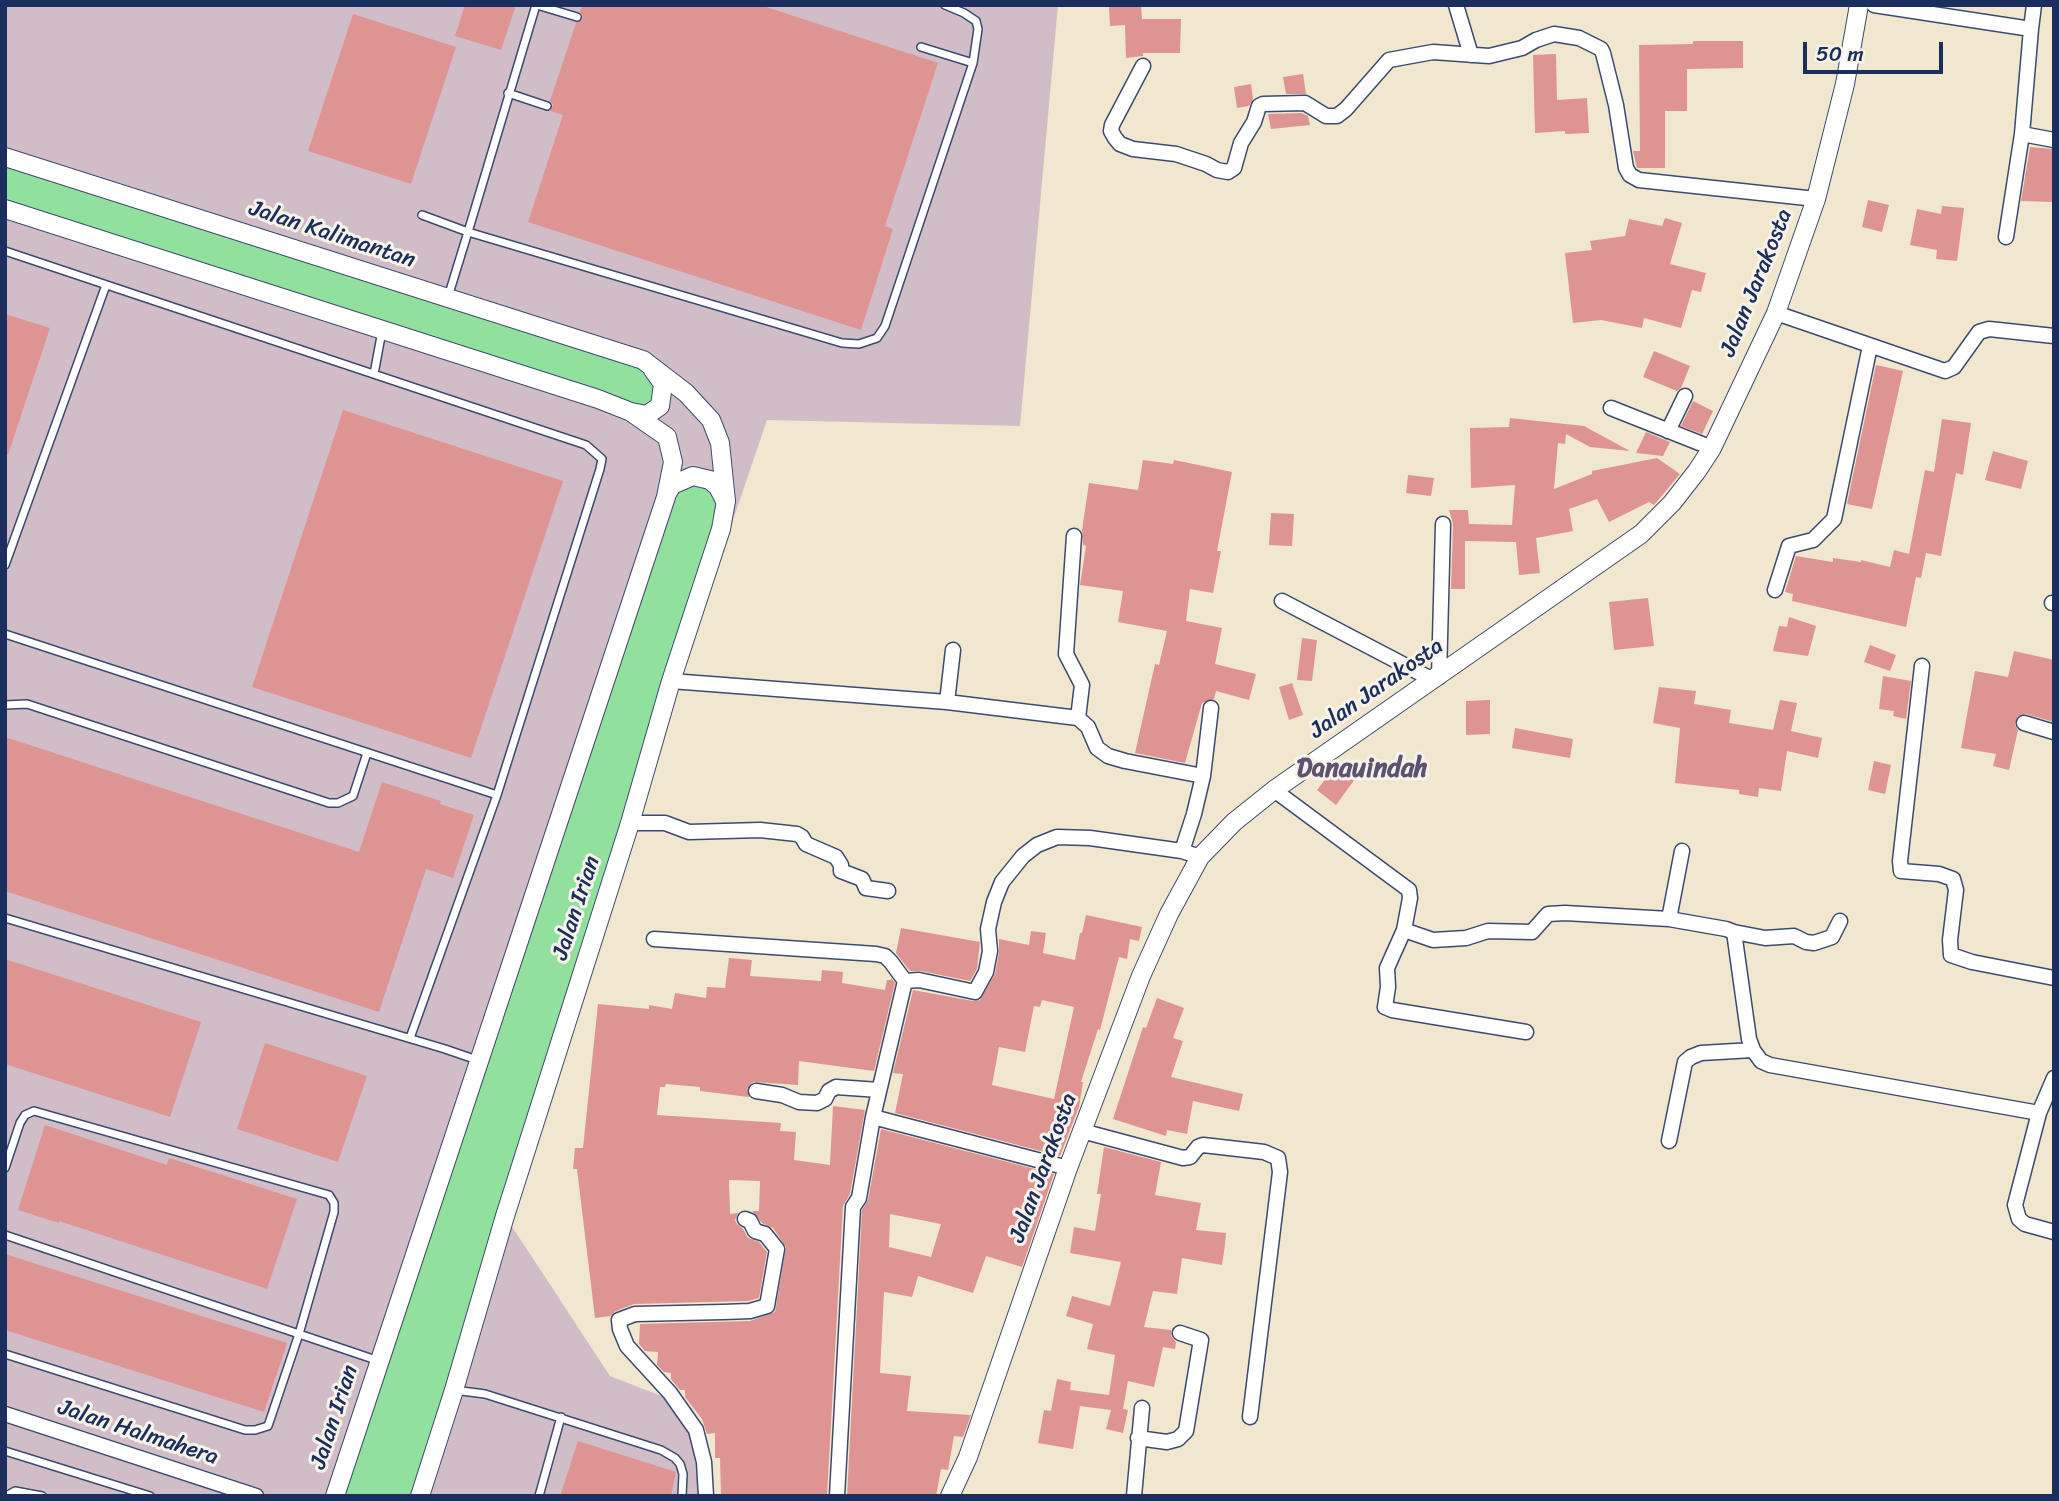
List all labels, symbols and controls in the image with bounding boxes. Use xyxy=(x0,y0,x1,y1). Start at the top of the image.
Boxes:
scale bar xyxy=(1807,28,1947,72)
text: 50 m xyxy=(1816,35,1864,73)
street label: Jalan Kalimantan xyxy=(245,195,419,275)
street label: Jalan Jarakosta xyxy=(1715,205,1799,361)
street label: Jalan Jarakosta xyxy=(1305,633,1449,745)
district label: Danauindah xyxy=(1296,753,1428,785)
street label: Jalan Irian xyxy=(547,853,607,963)
street label: Jalan Jarakosta xyxy=(1004,1090,1084,1246)
street label: Jalan Irian xyxy=(305,1362,365,1472)
street label: Jalan Halmahera xyxy=(55,1394,221,1472)

